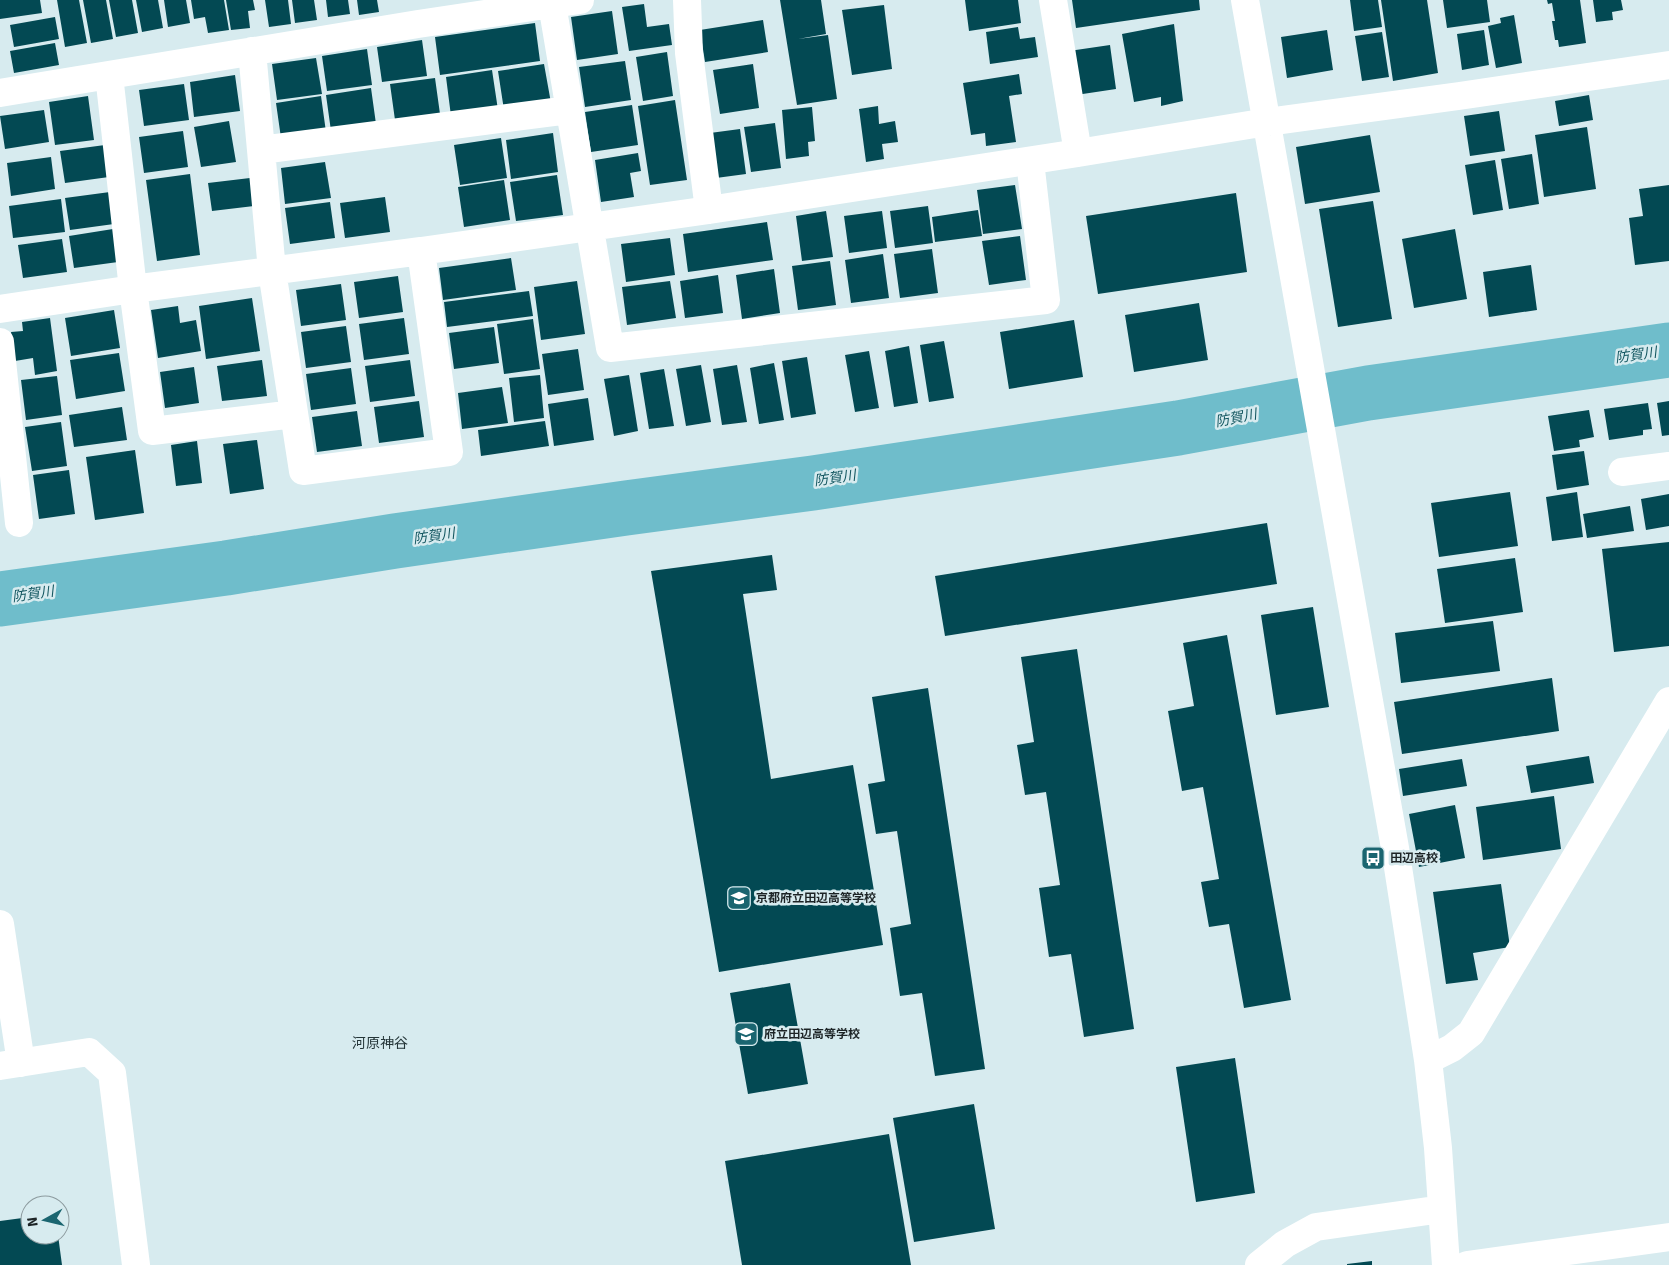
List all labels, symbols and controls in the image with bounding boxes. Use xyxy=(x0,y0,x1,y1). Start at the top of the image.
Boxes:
water label: 防賀川 xyxy=(1614,343,1660,366)
water label: 防賀川 xyxy=(1214,405,1260,430)
water label: 防賀川 xyxy=(813,466,859,489)
water label: 防賀川 xyxy=(412,524,458,547)
water label: 防賀川 xyxy=(11,582,57,605)
bus stop icon: 田辺高校 xyxy=(1360,845,1386,871)
place label: 田辺高校 xyxy=(1390,851,1438,866)
school or university icon: 京都府立田辺高等学校 xyxy=(726,885,752,911)
place label: 京都府立田辺高等学校 xyxy=(756,891,876,906)
school or university icon: 府立田辺高等学校 xyxy=(733,1021,759,1047)
place label: 府立田辺高等学校 xyxy=(764,1027,860,1042)
district label: 河原神谷 xyxy=(352,1035,408,1052)
north arrow xyxy=(20,1195,70,1245)
text: N xyxy=(24,1216,42,1228)

